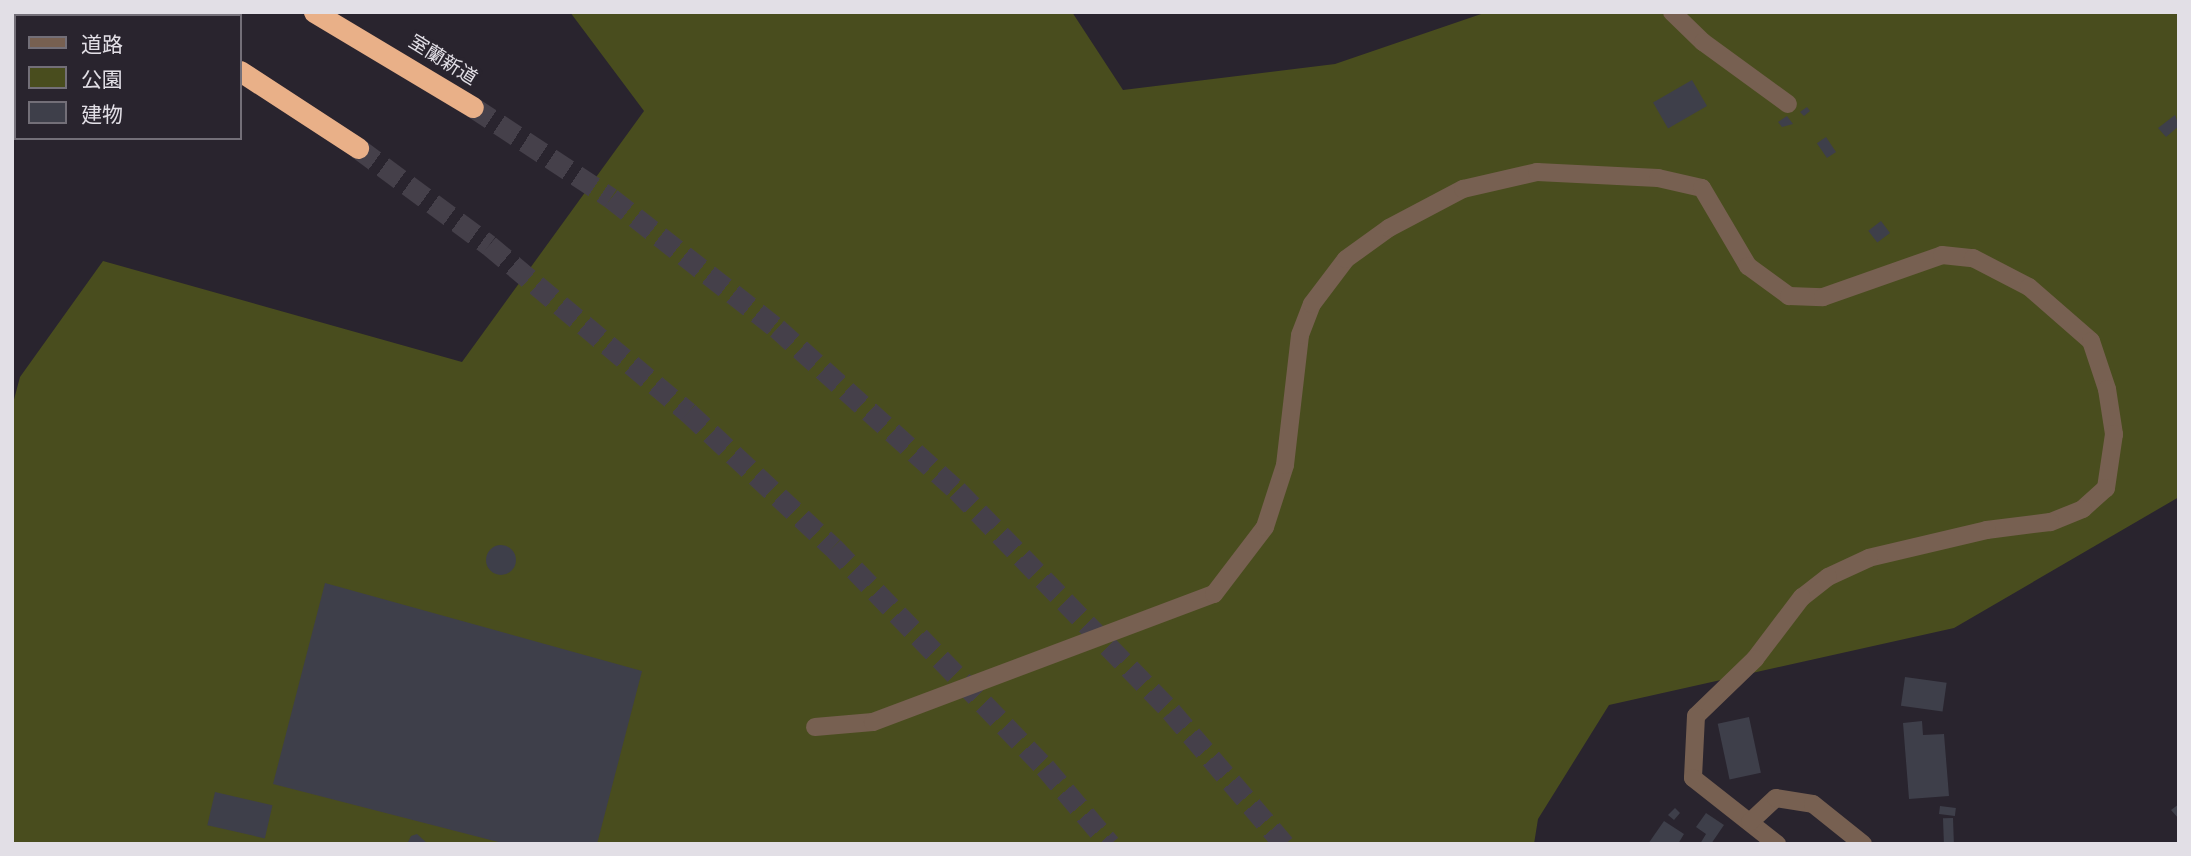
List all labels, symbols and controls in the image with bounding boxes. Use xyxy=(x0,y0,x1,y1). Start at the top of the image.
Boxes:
legend xyxy=(14,14,242,140)
street label: 室蘭新道 xyxy=(405,30,481,90)
text: 道路 xyxy=(81,33,123,57)
text: 公園 xyxy=(81,68,123,92)
text: 建物 xyxy=(81,103,123,127)

